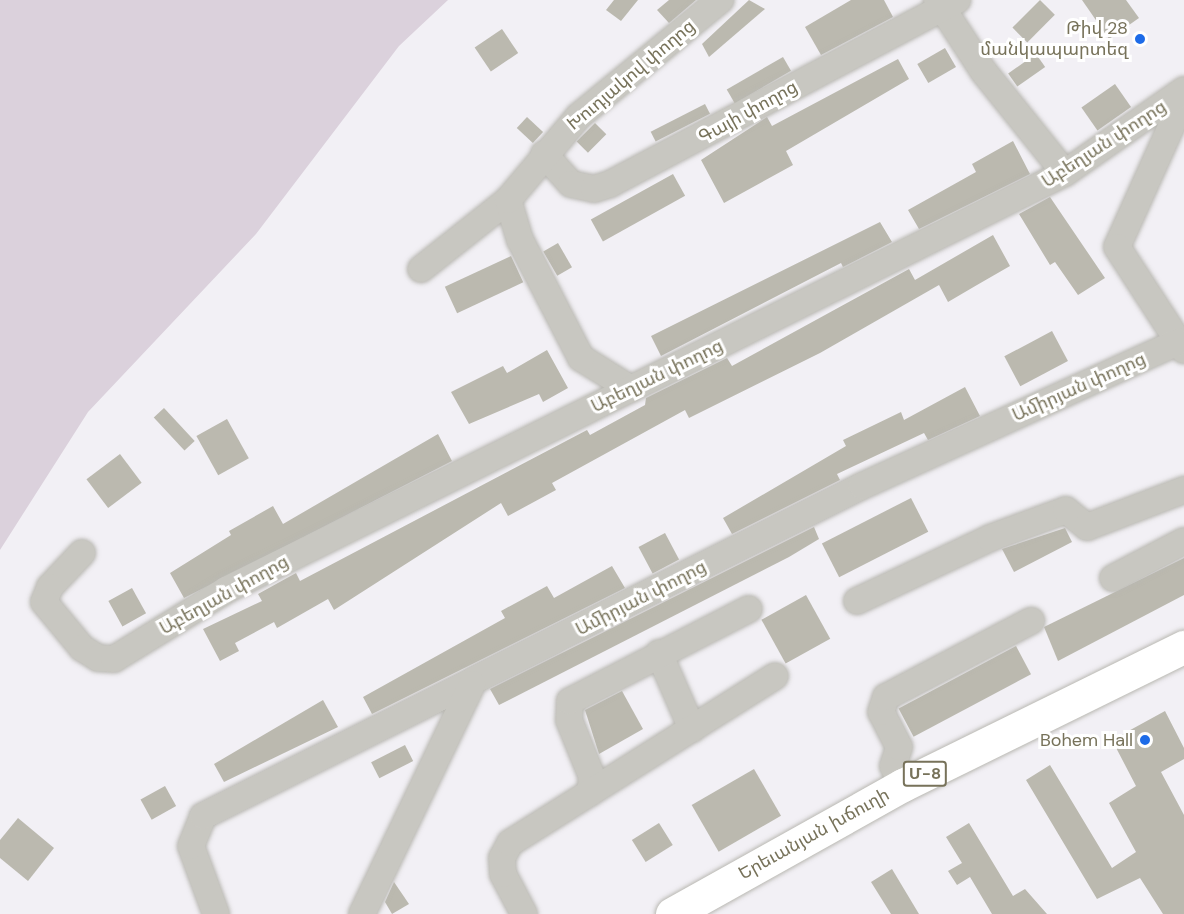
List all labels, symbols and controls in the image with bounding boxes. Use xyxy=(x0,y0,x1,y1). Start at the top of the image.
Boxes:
street label: Խուդյակով փողոց xyxy=(563,15,699,135)
place label: Թիվ 28 մանկապարտեզ xyxy=(980,18,1128,60)
marker: Թիվ 28 մանկապարտեզ xyxy=(1133,32,1147,46)
street label: Գայի փողոց xyxy=(695,76,801,148)
street label: Աբեղյան փողոց xyxy=(1038,96,1170,192)
street label: Աբեղյան փողոց xyxy=(588,335,726,417)
street label: Ամիրյան փողոց xyxy=(1009,348,1149,426)
street label: Աբեղյան փողոց xyxy=(156,551,292,639)
street label: Ամիրյան փողոց xyxy=(572,556,710,640)
place label: Bohem Hall xyxy=(1040,729,1133,751)
marker: Bohem Hall xyxy=(1138,733,1152,747)
road number: Մ-8 xyxy=(902,761,948,787)
street label: Երեւանյան խճուղի xyxy=(735,784,893,884)

